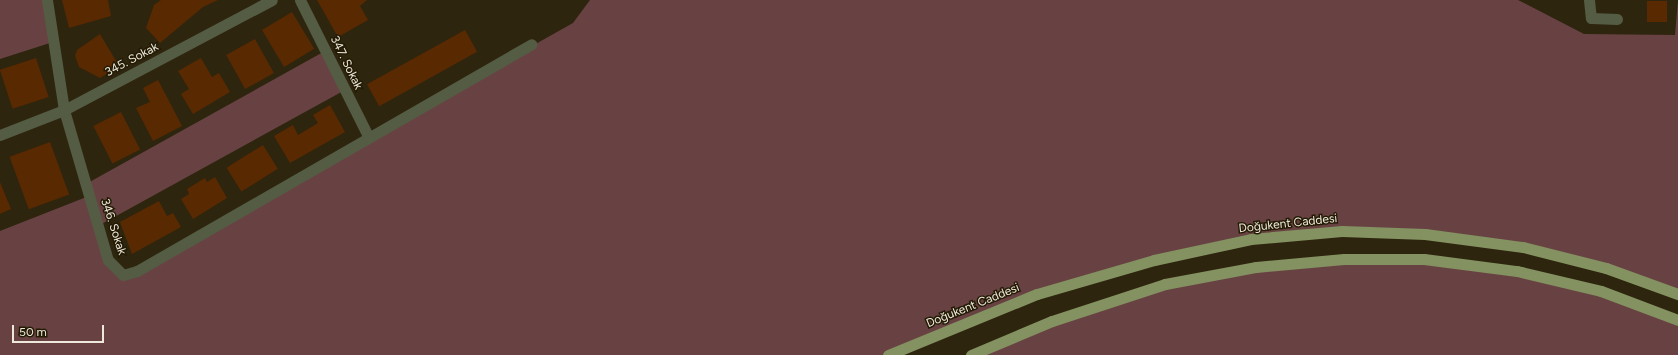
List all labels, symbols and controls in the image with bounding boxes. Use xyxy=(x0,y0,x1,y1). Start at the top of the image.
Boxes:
street label: 347. Sokak xyxy=(327,34,365,92)
street label: 345. Sokak xyxy=(103,40,161,80)
street label: 346. Sokak xyxy=(97,197,129,257)
street label: Doğukent Caddesi xyxy=(1238,212,1338,236)
street label: Doğukent Caddesi xyxy=(924,281,1022,331)
scale bar xyxy=(14,317,106,343)
text: 50 m xyxy=(19,325,47,339)

